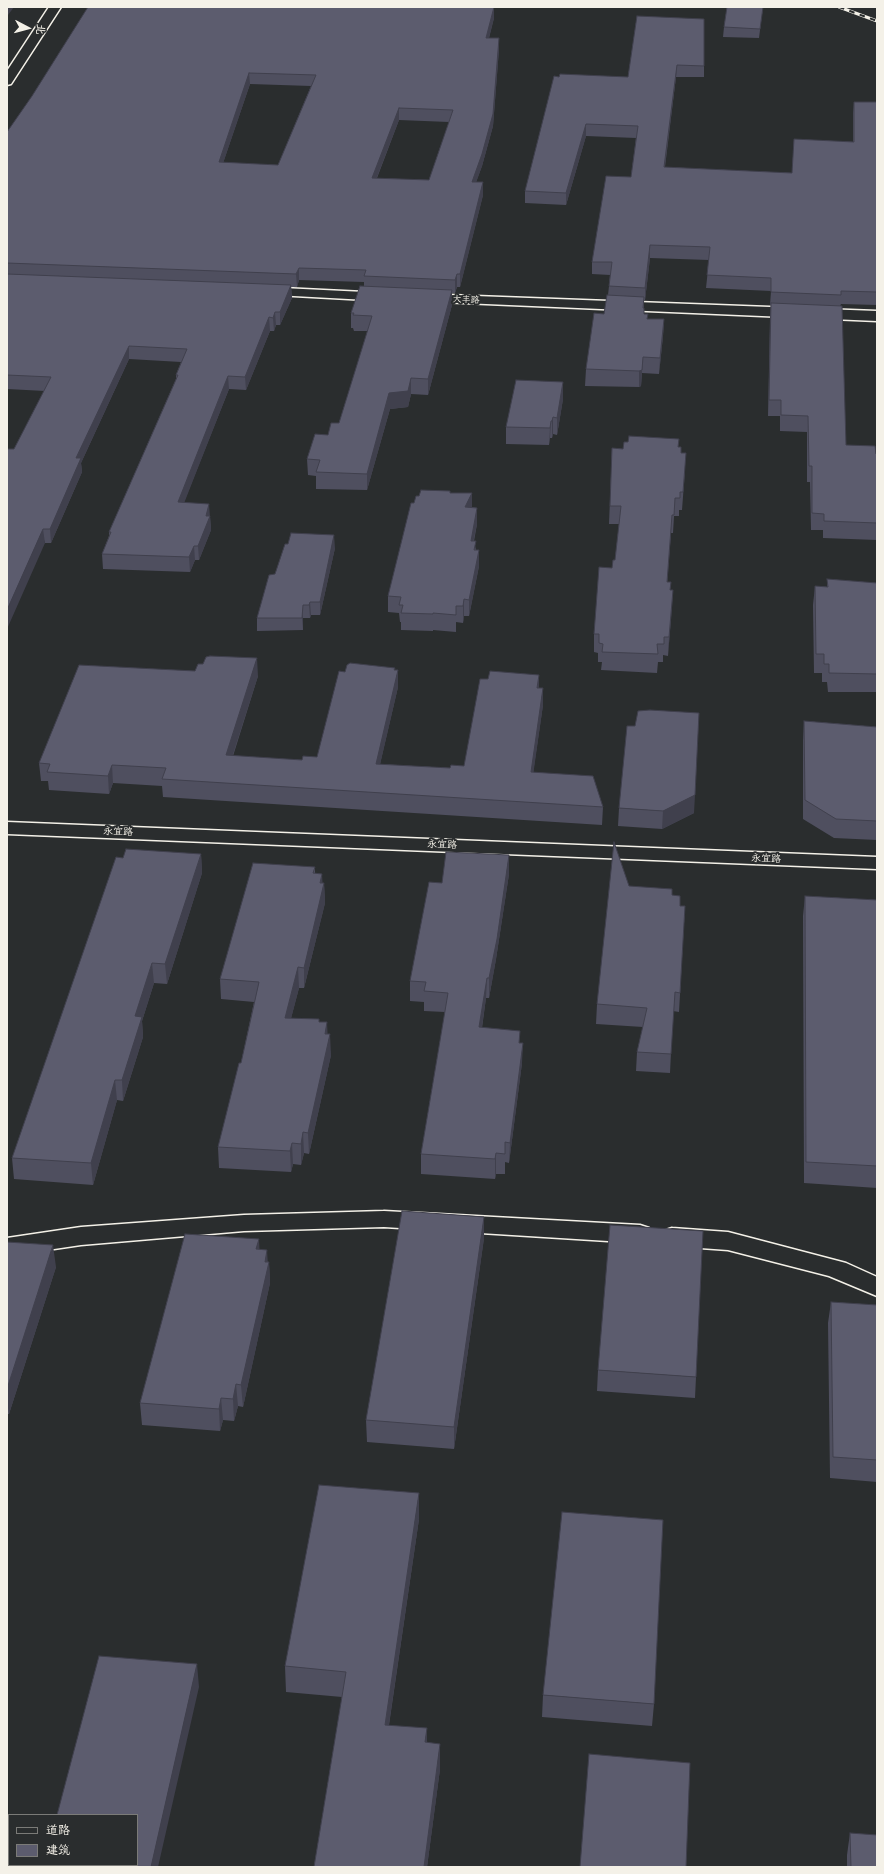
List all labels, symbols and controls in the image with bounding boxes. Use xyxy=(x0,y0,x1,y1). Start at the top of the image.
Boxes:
north arrow xyxy=(8,8,48,48)
text: 北 xyxy=(33,23,47,35)
street label: 大丰路 xyxy=(452,294,480,306)
street label: 永宜路 xyxy=(103,825,133,839)
street label: 永宜路 xyxy=(427,838,457,852)
street label: 永宜路 xyxy=(751,852,781,866)
legend xyxy=(8,1814,138,1866)
text: 道路 xyxy=(46,1823,70,1838)
text: 建筑 xyxy=(46,1843,70,1858)

